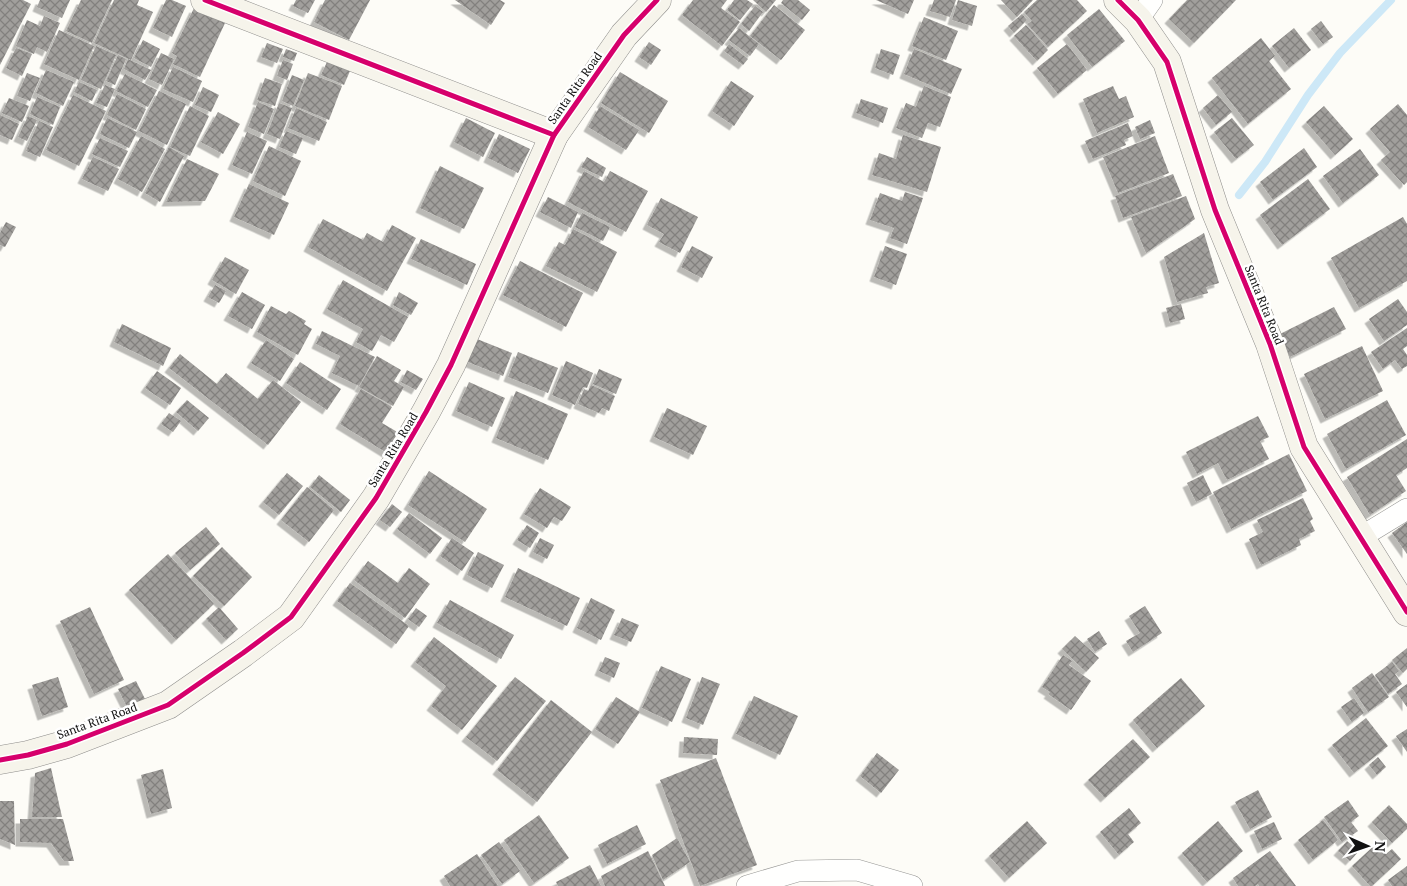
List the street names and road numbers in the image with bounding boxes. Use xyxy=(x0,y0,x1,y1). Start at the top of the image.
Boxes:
street label: Santa Rita Road xyxy=(544,49,605,127)
street label: Santa Rita Road xyxy=(1242,263,1287,347)
street label: Santa Rita Road xyxy=(364,409,421,490)
street label: Santa Rita Road xyxy=(55,699,139,742)

